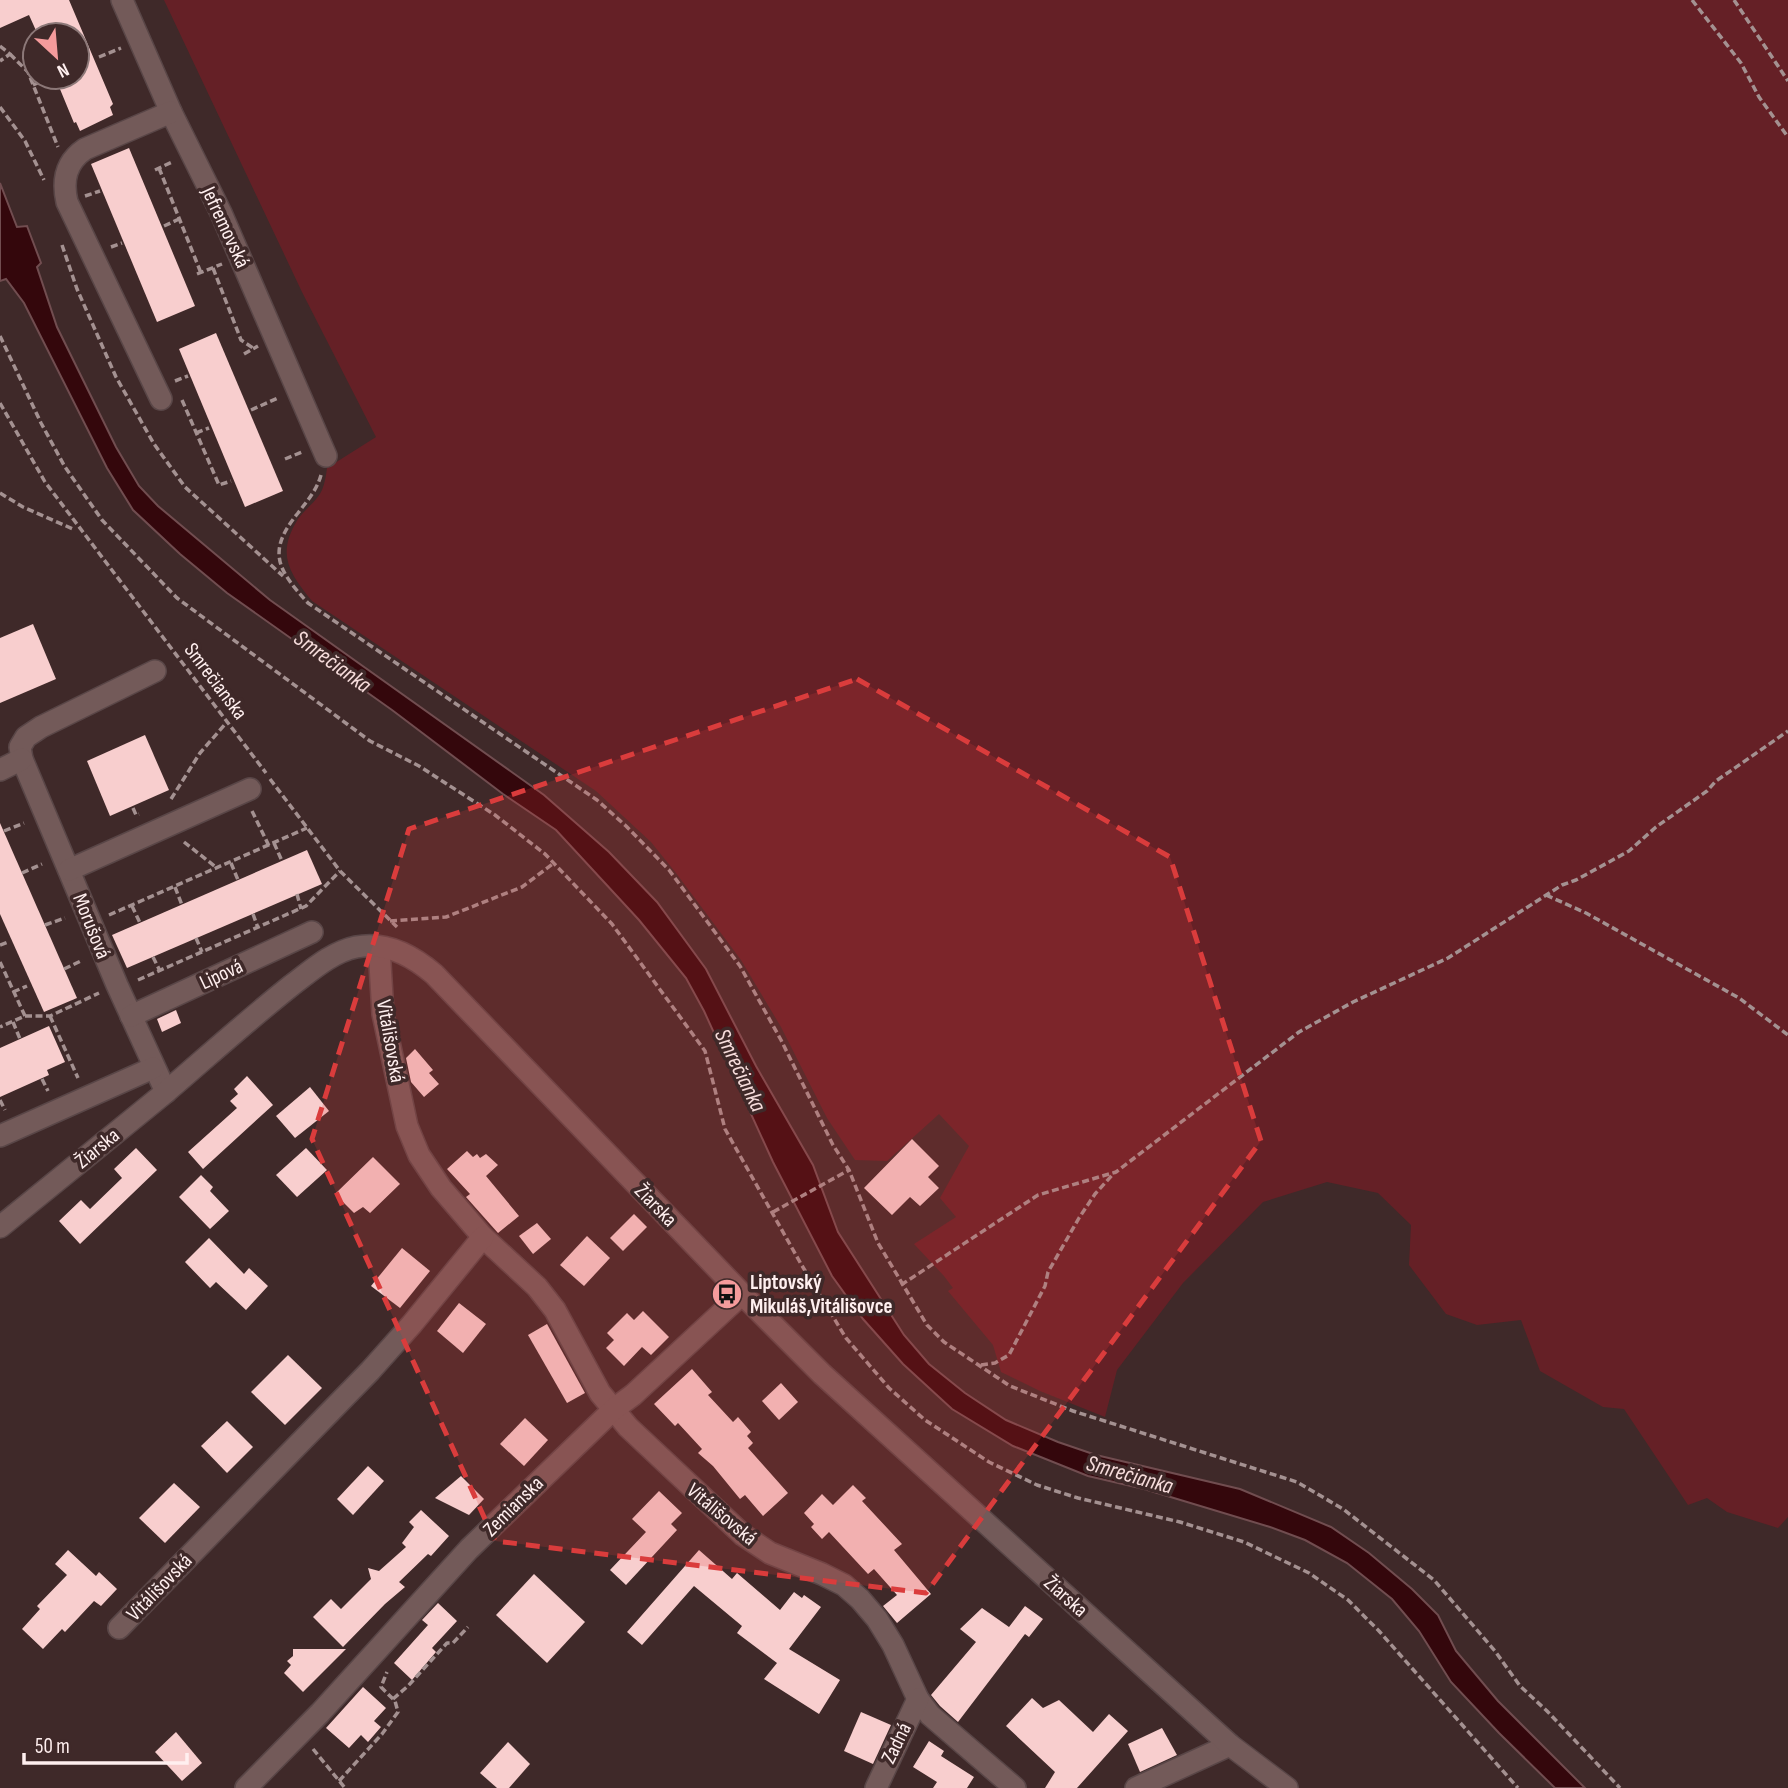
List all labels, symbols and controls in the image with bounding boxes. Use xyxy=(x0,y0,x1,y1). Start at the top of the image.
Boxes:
north arrow xyxy=(21,21,91,91)
text: N xyxy=(53,57,72,82)
street label: Jefremovská xyxy=(195,182,255,272)
water label: Smrečianka xyxy=(288,624,377,700)
street label: Smrečianska xyxy=(179,638,253,725)
street label: Morušová xyxy=(67,890,116,962)
street label: Lipová xyxy=(196,954,247,995)
street label: Vitálišovská xyxy=(371,998,410,1085)
water label: Smrečianka xyxy=(708,1024,772,1117)
street label: Žiarska xyxy=(70,1123,125,1174)
street label: Žiarska xyxy=(629,1179,682,1232)
place label: Liptovský Mikuláš,Vitálišovce xyxy=(750,1270,893,1319)
bus stop icon: Liptovský Mikuláš,Vitálišovce xyxy=(710,1277,744,1311)
water label: Smrečianka xyxy=(1083,1449,1177,1501)
street label: Zemianska xyxy=(478,1471,549,1542)
street label: Vitálišovská xyxy=(682,1478,762,1551)
street label: Vitálišovská xyxy=(121,1549,197,1626)
street label: Žiarska xyxy=(1039,1570,1093,1622)
street label: Zadná xyxy=(876,1719,917,1768)
scale bar xyxy=(24,1722,187,1766)
text: 50 m xyxy=(35,1734,70,1759)

